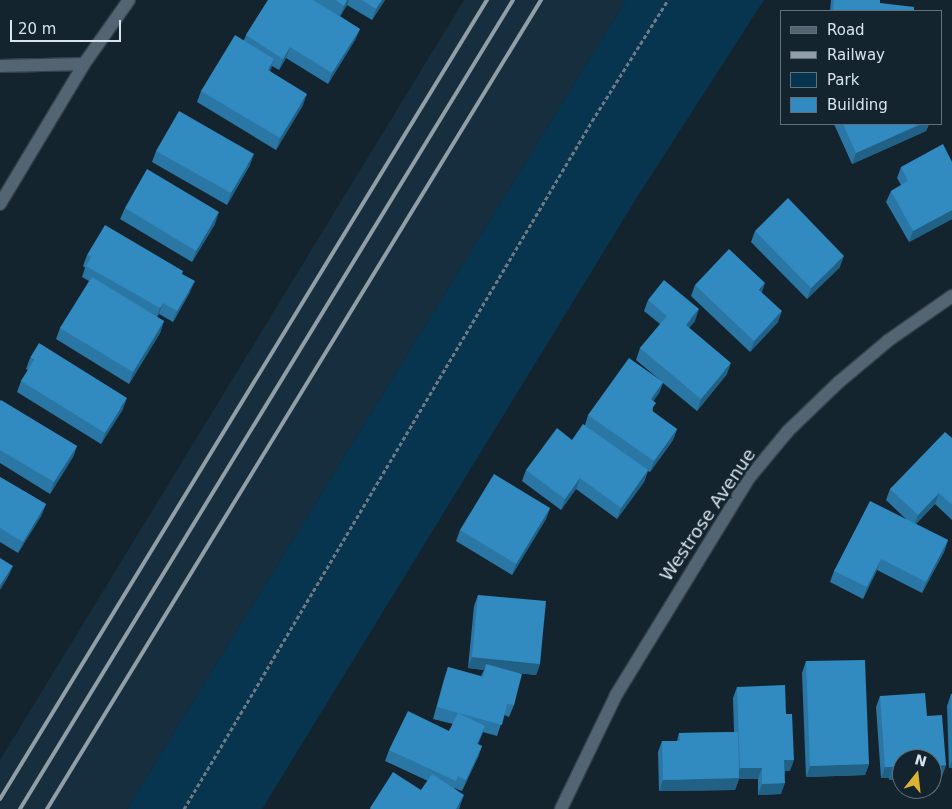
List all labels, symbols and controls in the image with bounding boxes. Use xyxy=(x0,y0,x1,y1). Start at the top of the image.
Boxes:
scale bar xyxy=(12,10,124,42)
legend xyxy=(780,10,942,125)
text: 20 m xyxy=(18,20,56,38)
text: Road xyxy=(827,21,865,39)
text: Railway xyxy=(827,46,885,64)
text: Park xyxy=(827,71,859,89)
text: Building xyxy=(827,96,888,114)
street label: Westrose Avenue xyxy=(656,445,760,585)
north arrow xyxy=(892,749,942,799)
text: N xyxy=(913,751,929,770)

